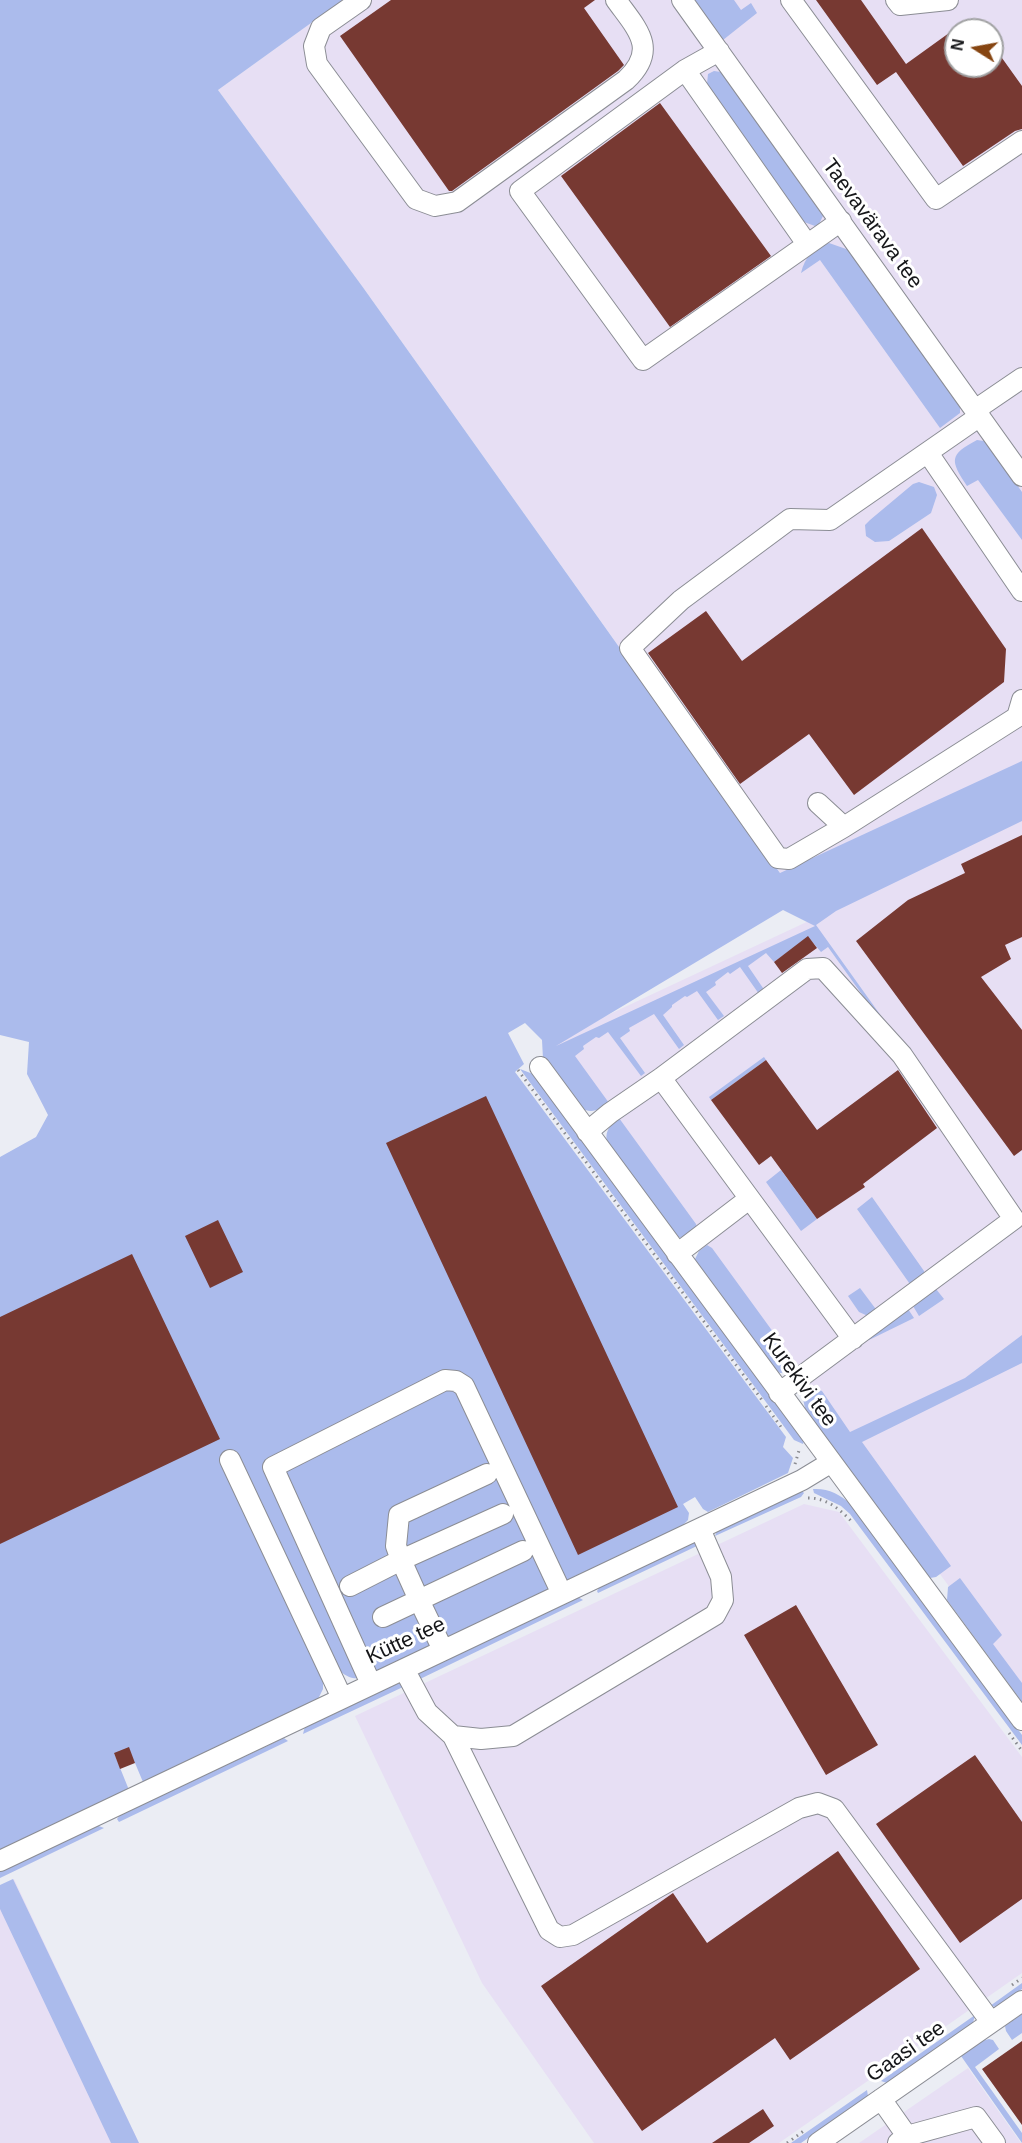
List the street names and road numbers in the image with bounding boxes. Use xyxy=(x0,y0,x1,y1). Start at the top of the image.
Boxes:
street label: Taevavärava tee xyxy=(817,154,927,294)
street label: Kurekivi tee xyxy=(757,1328,841,1432)
street label: Kütte tee xyxy=(363,1612,449,1670)
street label: Gaasi tee xyxy=(862,2016,950,2088)

